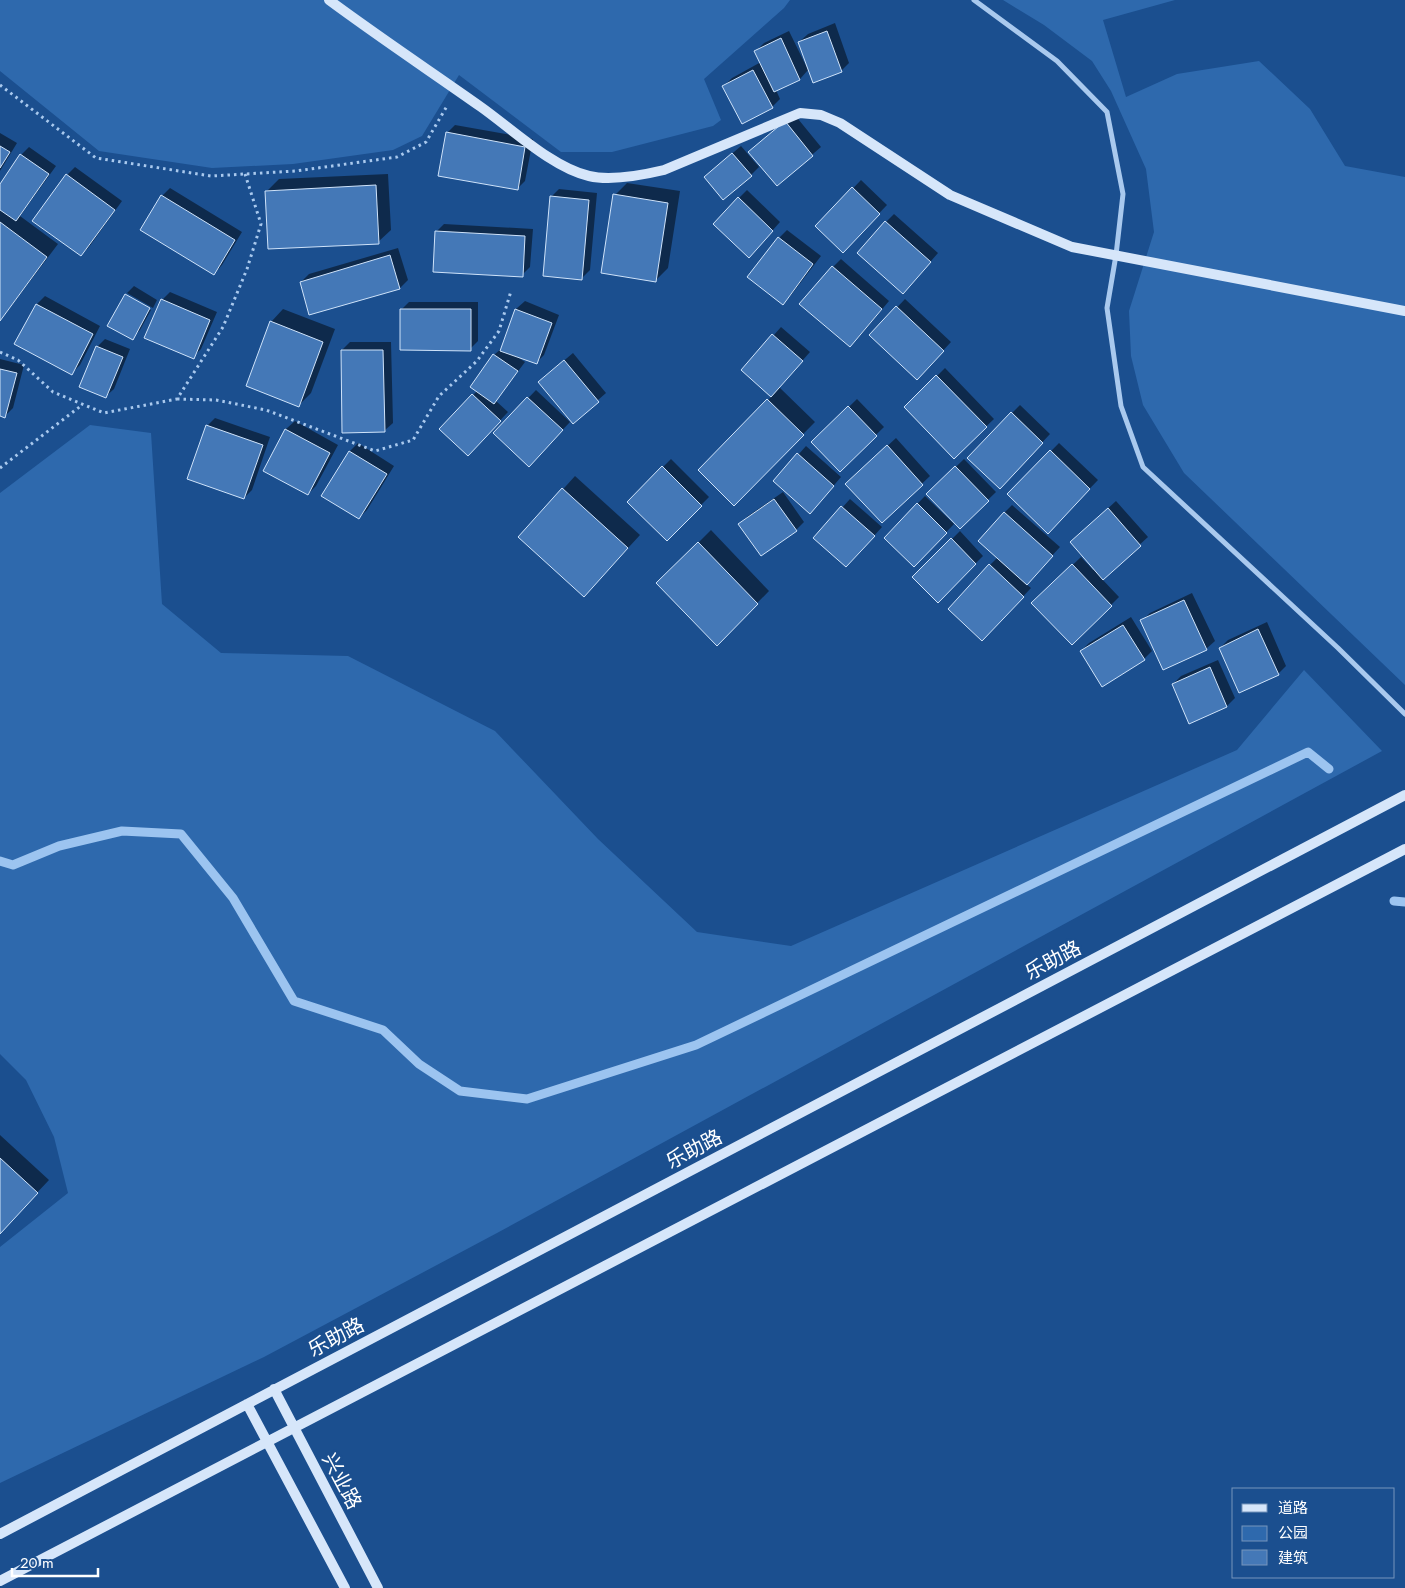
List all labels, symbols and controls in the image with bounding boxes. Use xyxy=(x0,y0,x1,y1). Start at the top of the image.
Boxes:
street label: 乐助路 xyxy=(1020,934,1087,987)
street label: 乐助路 xyxy=(661,1123,728,1176)
street label: 乐助路 xyxy=(303,1311,370,1364)
street label: 兴业路 xyxy=(315,1448,368,1515)
legend xyxy=(1232,1488,1395,1578)
text: 道路 xyxy=(1278,1497,1308,1519)
text: 公园 xyxy=(1278,1522,1308,1544)
scale bar xyxy=(12,1546,99,1578)
text: 建筑 xyxy=(1278,1547,1308,1569)
text: 20 m xyxy=(20,1552,54,1574)

